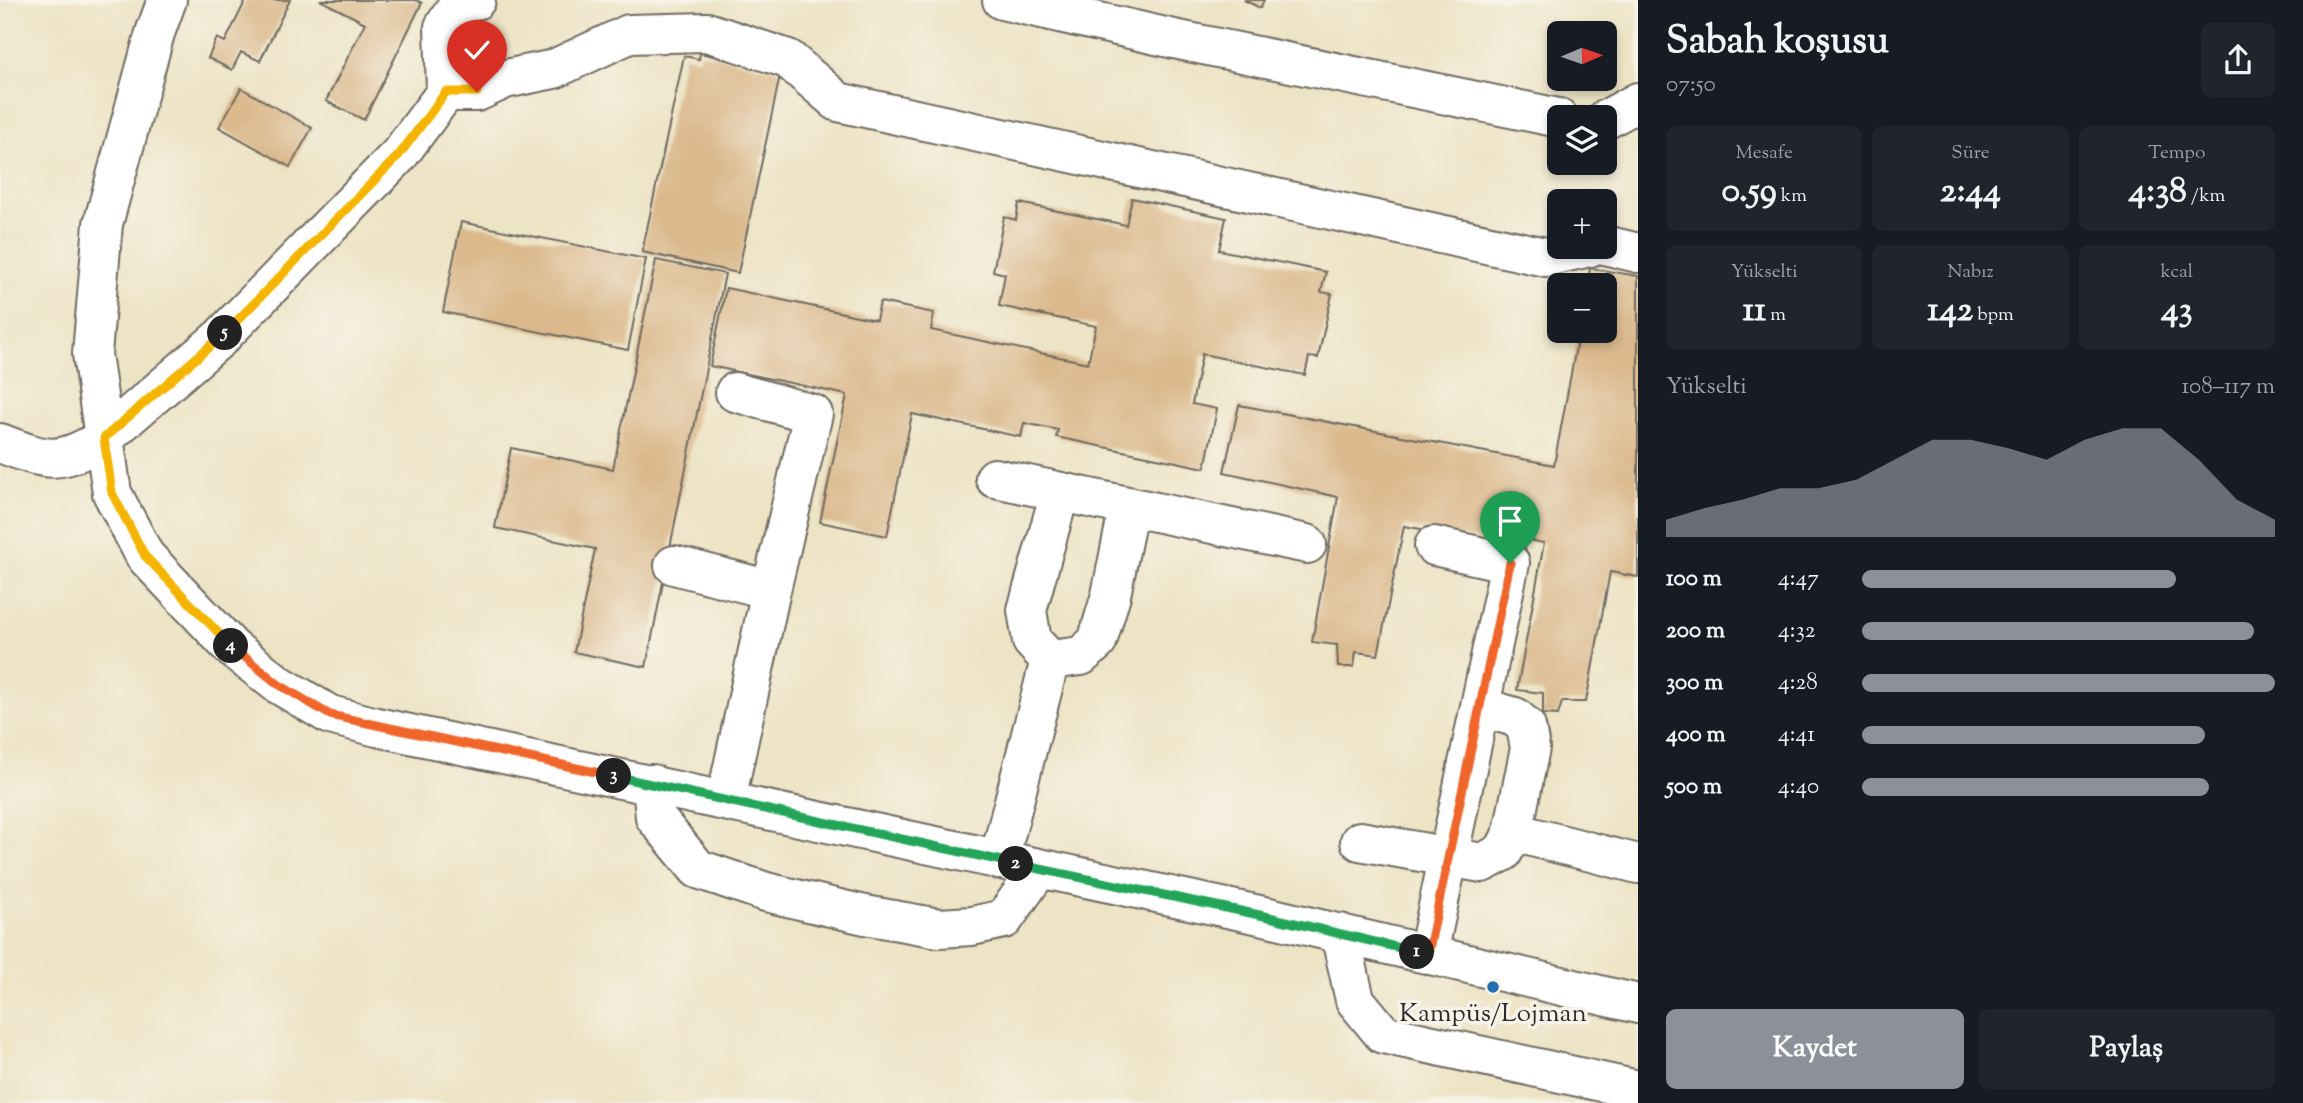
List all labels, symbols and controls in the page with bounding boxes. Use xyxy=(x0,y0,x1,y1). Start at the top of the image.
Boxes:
text: Sabah koşusu xyxy=(1666,16,1889,70)
pin xyxy=(447,20,507,92)
north arrow xyxy=(1547,21,1617,91)
map controls xyxy=(1547,21,1617,343)
button: share xyxy=(2201,23,2275,97)
icon: check xyxy=(458,31,496,69)
text: 07:50 xyxy=(1666,69,1716,102)
button: layers xyxy=(1547,105,1617,175)
text: Mesafe xyxy=(1736,140,1793,167)
text: Süre xyxy=(1951,140,1990,167)
text: Tempo xyxy=(2148,140,2205,167)
text: 0.59 xyxy=(1721,167,1777,218)
text: 2:44 xyxy=(1940,167,2001,218)
text: 4:38 xyxy=(2128,167,2187,218)
text: km xyxy=(1777,183,1807,210)
text: /km xyxy=(2187,183,2225,210)
button: + xyxy=(1547,189,1617,259)
text: Yükselti xyxy=(1731,259,1798,286)
text: Nabız xyxy=(1947,259,1994,286)
text: kcal xyxy=(2160,259,2193,286)
button: − xyxy=(1547,273,1617,343)
text: 11 xyxy=(1742,286,1766,337)
text: 142 xyxy=(1927,286,1973,337)
text: 43 xyxy=(2161,286,2193,337)
text: m xyxy=(1766,302,1786,329)
text: bpm xyxy=(1973,302,2014,329)
pin: 5 xyxy=(208,316,243,350)
text: 5 xyxy=(221,319,228,346)
text: Yükselti xyxy=(1666,371,1747,404)
text: 108–117 m xyxy=(2181,371,2275,404)
pin xyxy=(1480,491,1540,563)
icon: arrive xyxy=(1491,502,1529,540)
text: 100 m xyxy=(1666,563,1722,596)
text: 4:47 xyxy=(1778,563,1819,596)
text: 200 m xyxy=(1666,615,1725,648)
text: 4:32 xyxy=(1778,615,1816,648)
pin: 4 xyxy=(214,628,248,664)
text: 4 xyxy=(226,632,235,659)
text: 300 m xyxy=(1666,667,1723,700)
text: 4:28 xyxy=(1778,667,1818,700)
text: 400 m xyxy=(1666,719,1726,752)
text: 4:41 xyxy=(1778,719,1815,752)
pin: 3 xyxy=(596,758,632,794)
text: 3 xyxy=(610,762,617,789)
text: 500 m xyxy=(1666,771,1722,804)
text: 4:40 xyxy=(1778,771,1819,804)
pin: 2 xyxy=(998,846,1034,882)
text: 2 xyxy=(1011,850,1020,877)
pin: 1 xyxy=(1400,934,1434,970)
text: 1 xyxy=(1413,938,1420,965)
marker: Kampüs/Lojman xyxy=(1485,979,1501,995)
place label: Kampüs/Lojman xyxy=(1399,996,1587,1033)
button: Kaydet xyxy=(1666,1009,1964,1089)
button: Paylaş xyxy=(1978,1009,2275,1089)

